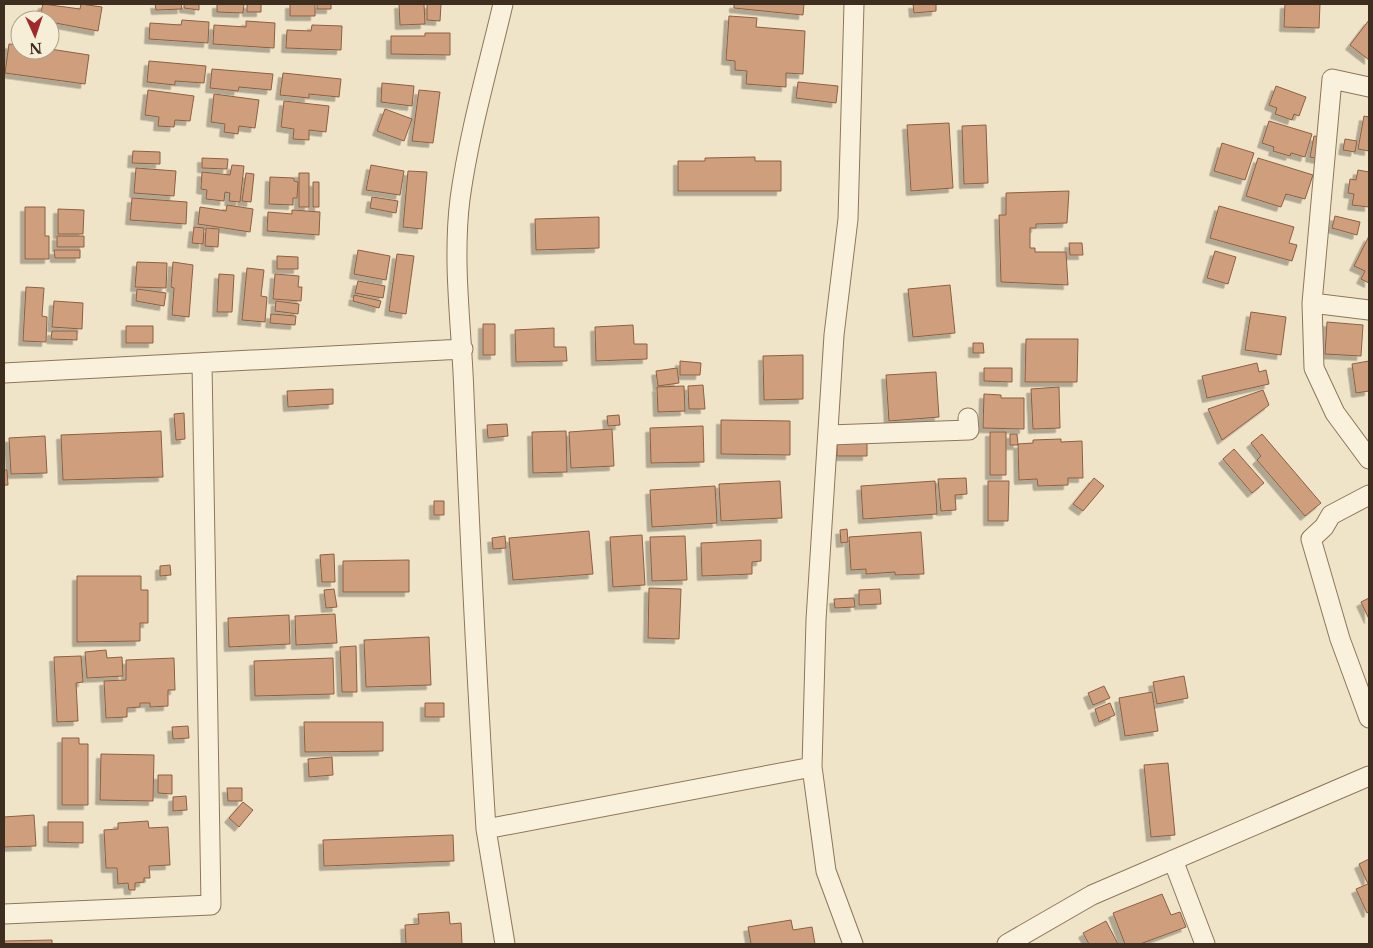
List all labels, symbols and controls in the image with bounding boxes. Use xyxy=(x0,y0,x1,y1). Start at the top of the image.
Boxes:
north arrow xyxy=(10,10,60,60)
text: N xyxy=(29,39,43,57)

